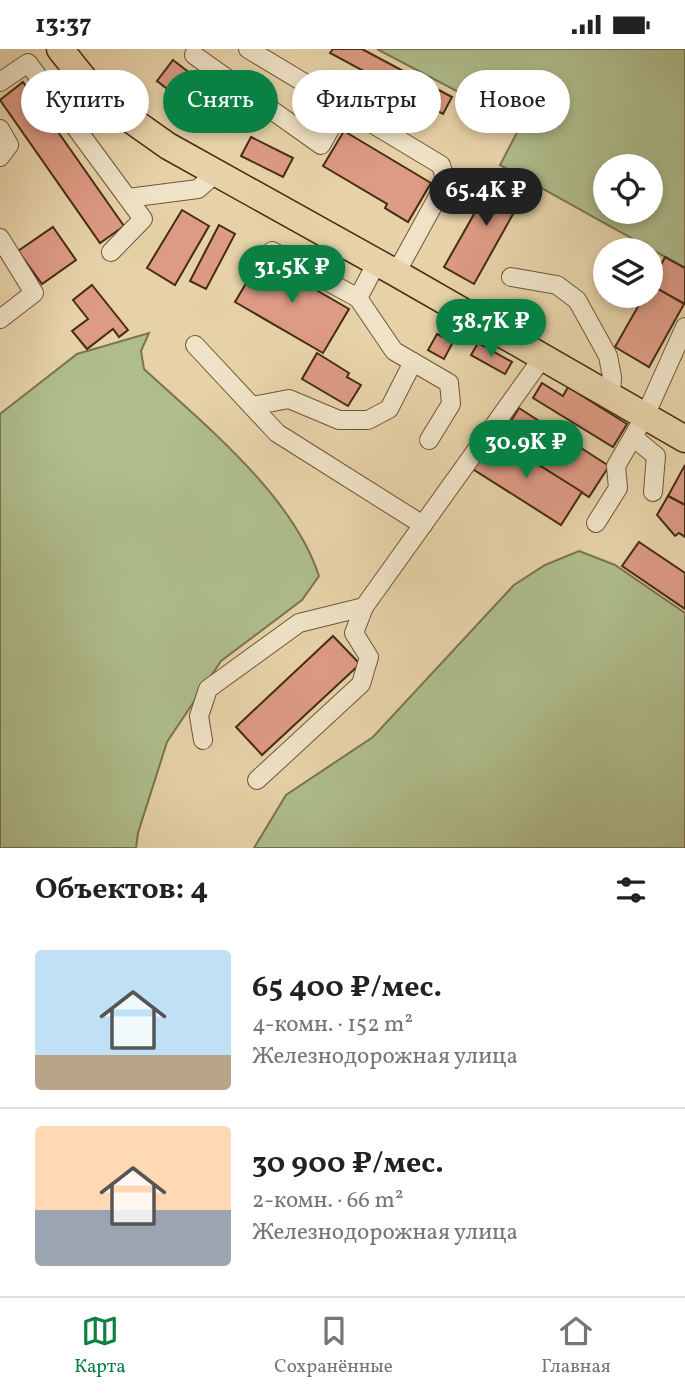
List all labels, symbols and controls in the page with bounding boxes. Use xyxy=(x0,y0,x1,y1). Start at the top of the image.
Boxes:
text: 13:37 xyxy=(35,7,92,43)
chip: Купить xyxy=(21,70,149,133)
chip: Снять xyxy=(163,70,278,133)
chip: Фильтры xyxy=(292,70,441,133)
chip: Новое xyxy=(455,70,570,133)
map controls xyxy=(593,154,663,308)
button: locate xyxy=(593,154,663,224)
pin: 65.4K ₽ xyxy=(421,169,551,228)
text: 65.4K ₽ xyxy=(445,175,527,207)
button: layers xyxy=(593,238,663,308)
pin: 31.5K ₽ xyxy=(227,245,357,305)
text: 31.5K ₽ xyxy=(254,252,330,284)
pin: 38.7K ₽ xyxy=(426,299,556,359)
text: 38.7K ₽ xyxy=(452,306,530,338)
pin: 30.9K ₽ xyxy=(461,421,591,480)
text: 30.9K ₽ xyxy=(485,427,567,459)
text: Объектов: 4 xyxy=(35,869,208,911)
icon: filters xyxy=(612,871,650,909)
text: 65 400 ₽/мес. xyxy=(252,967,442,1009)
icon: home xyxy=(91,978,175,1062)
text: 4-комн. · 152 m² xyxy=(252,1009,413,1041)
text: Железнодорожная улица xyxy=(252,1041,518,1073)
text: 30 900 ₽/мес. xyxy=(252,1143,444,1185)
icon: home xyxy=(91,1154,175,1238)
text: 2-комн. · 66 m² xyxy=(252,1185,403,1217)
text: Железнодорожная улица xyxy=(252,1217,518,1249)
tab: Карта xyxy=(74,1312,126,1380)
tab: Сохранённые xyxy=(274,1312,393,1380)
tab: Главная xyxy=(541,1312,611,1380)

